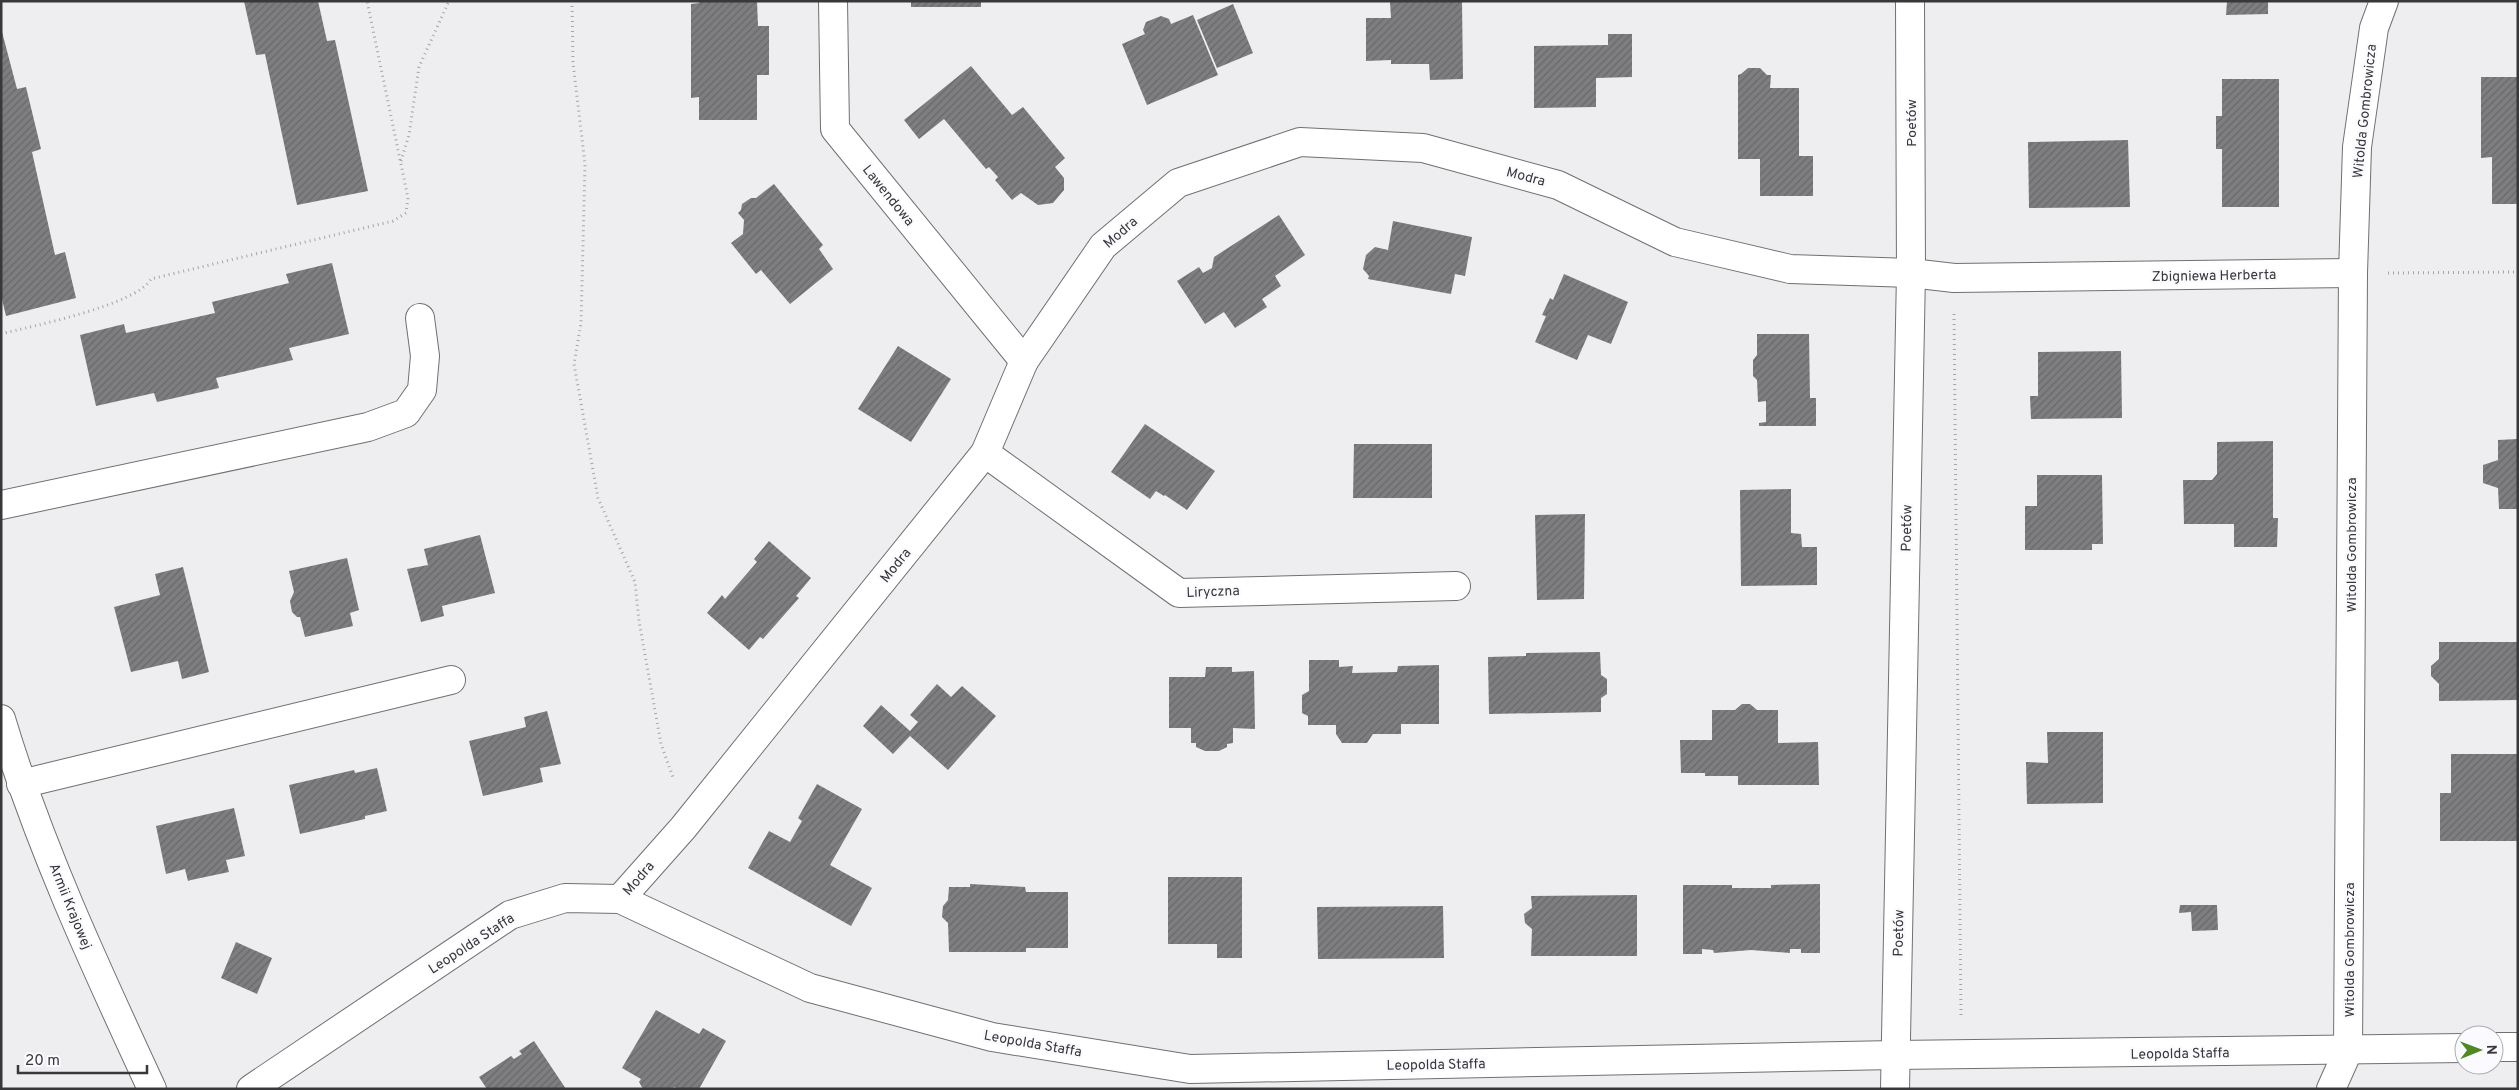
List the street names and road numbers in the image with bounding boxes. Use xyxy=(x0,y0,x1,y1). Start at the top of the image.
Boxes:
street label: Witolda Gombrowicza xyxy=(2350,43,2381,179)
street label: Poetów xyxy=(1904,99,1921,147)
street label: Lawendowa xyxy=(858,162,918,230)
street label: Modra xyxy=(1504,164,1547,191)
street label: Modra xyxy=(1100,214,1142,253)
street label: Zbigniewa Herberta xyxy=(2152,267,2277,286)
street label: Witolda Gombrowicza xyxy=(2344,477,2361,613)
street label: Poetów xyxy=(1899,504,1916,552)
street label: Modra xyxy=(877,545,915,587)
street label: Liryczna xyxy=(1186,583,1240,602)
street label: Modra xyxy=(620,858,659,900)
street label: Armii Krajowej xyxy=(45,861,95,952)
street label: Witolda Gombrowicza xyxy=(2342,882,2359,1018)
street label: Poetów xyxy=(1891,909,1908,957)
street label: Leopolda Staffa xyxy=(426,910,518,978)
street label: Leopolda Staffa xyxy=(982,1028,1083,1061)
street label: Leopolda Staffa xyxy=(2130,1045,2230,1064)
street label: Leopolda Staffa xyxy=(1386,1056,1486,1075)

